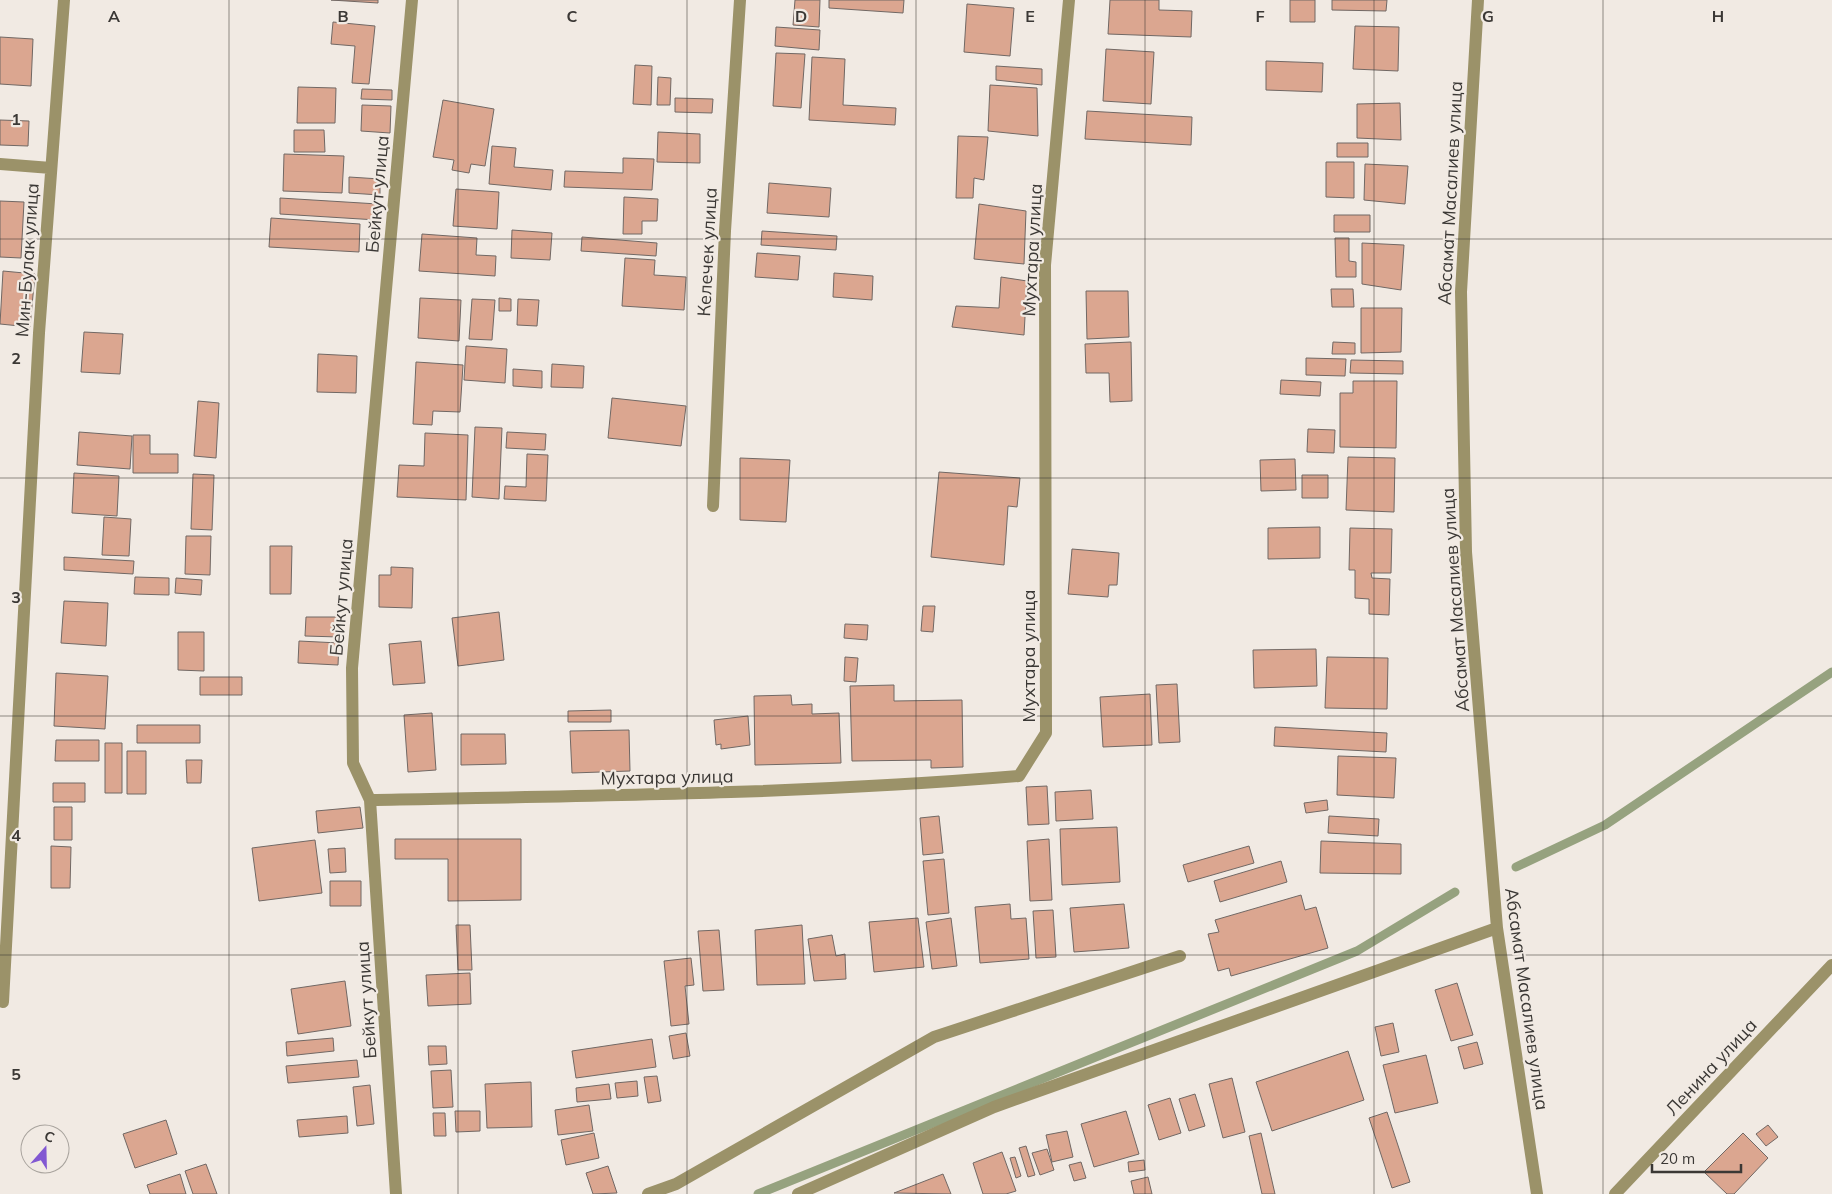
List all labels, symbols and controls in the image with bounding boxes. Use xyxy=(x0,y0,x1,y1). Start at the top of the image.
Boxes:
text: A xyxy=(108,6,120,26)
text: B xyxy=(337,6,349,26)
text: C xyxy=(567,6,578,26)
text: D xyxy=(795,6,807,26)
text: E xyxy=(1025,6,1035,26)
text: F xyxy=(1255,6,1265,26)
text: G xyxy=(1482,6,1494,26)
text: H xyxy=(1712,6,1724,26)
street label: Абсамат Масалиев улица xyxy=(1433,80,1467,306)
text: 1 xyxy=(11,109,21,129)
street label: Бейкут улица xyxy=(360,134,394,254)
street label: Мин-Булак улица xyxy=(10,182,44,338)
street label: Мухтара улица xyxy=(1017,183,1047,317)
street label: Келечек улица xyxy=(692,187,722,317)
text: 2 xyxy=(11,348,21,368)
street label: Абсамат Масалиев улица xyxy=(1436,487,1474,713)
street label: Бейкут улица xyxy=(324,537,358,657)
text: 3 xyxy=(11,587,21,607)
street label: Мухтара улица xyxy=(1017,589,1040,723)
street label: Мухтара улица xyxy=(600,764,734,790)
text: 4 xyxy=(11,825,21,845)
street label: Абсамат Масалиев улица xyxy=(1500,886,1554,1112)
street label: Бейкут улица xyxy=(350,940,382,1060)
street label: Ленина улица xyxy=(1660,1014,1762,1120)
text: 5 xyxy=(11,1064,21,1084)
north arrow xyxy=(20,1124,70,1174)
text: С xyxy=(42,1127,57,1147)
scale bar xyxy=(1652,1142,1741,1174)
text: 20 m xyxy=(1660,1149,1695,1168)

